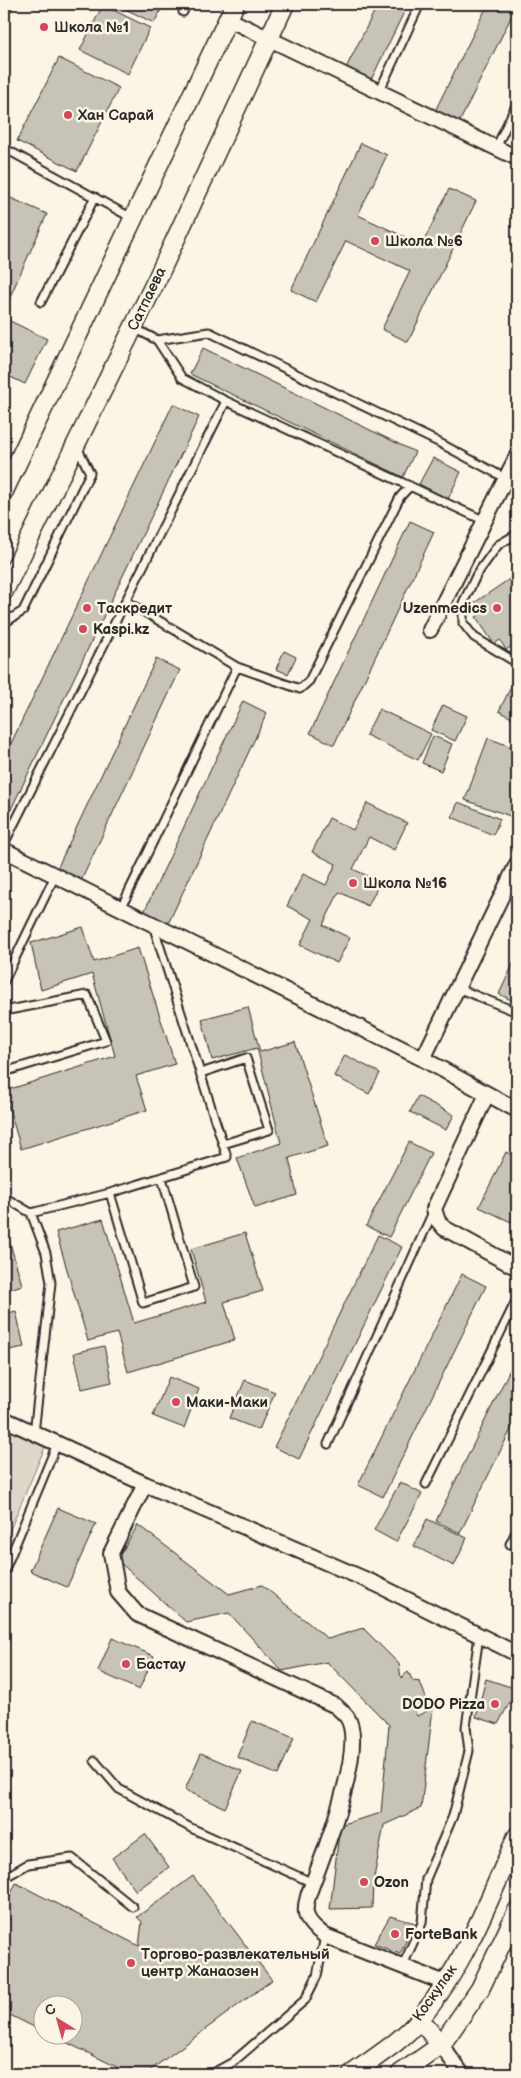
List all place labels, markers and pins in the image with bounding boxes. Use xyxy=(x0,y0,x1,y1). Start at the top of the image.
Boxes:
place label: Школа №1 xyxy=(54,18,129,37)
marker: Школа №1 xyxy=(38,21,50,33)
place label: Хан Сарай xyxy=(77,106,154,125)
marker: Хан Сарай xyxy=(62,109,74,121)
place label: Школа №6 xyxy=(385,232,463,251)
marker: Школа №6 xyxy=(369,235,381,247)
place label: Таскредит xyxy=(97,599,173,618)
place label: Uzenmedics xyxy=(403,599,487,618)
marker: Таскредит xyxy=(81,602,93,614)
marker: Uzenmedics xyxy=(491,602,503,614)
place label: Kaspi.kz xyxy=(93,620,150,639)
marker: Kaspi.kz xyxy=(77,623,89,635)
place label: Школа №16 xyxy=(363,874,447,893)
marker: Школа №16 xyxy=(347,877,359,889)
place label: Маки-Маки xyxy=(186,1393,268,1412)
marker: Маки-Маки xyxy=(170,1396,182,1408)
place label: Бастау xyxy=(136,1655,187,1674)
marker: Бастау xyxy=(120,1658,132,1670)
place label: DODO Pizza xyxy=(402,1695,485,1714)
marker: DODO Pizza xyxy=(489,1698,501,1710)
place label: Ozon xyxy=(374,1873,409,1892)
marker: Ozon xyxy=(358,1876,370,1888)
place label: ForteBank xyxy=(405,1925,477,1944)
marker: ForteBank xyxy=(389,1928,401,1940)
place label: Торгово-развлекательный центр Жанаозен xyxy=(141,1945,330,1981)
marker: Торгово-развлекательный центр Жанаозен xyxy=(125,1957,137,1969)

